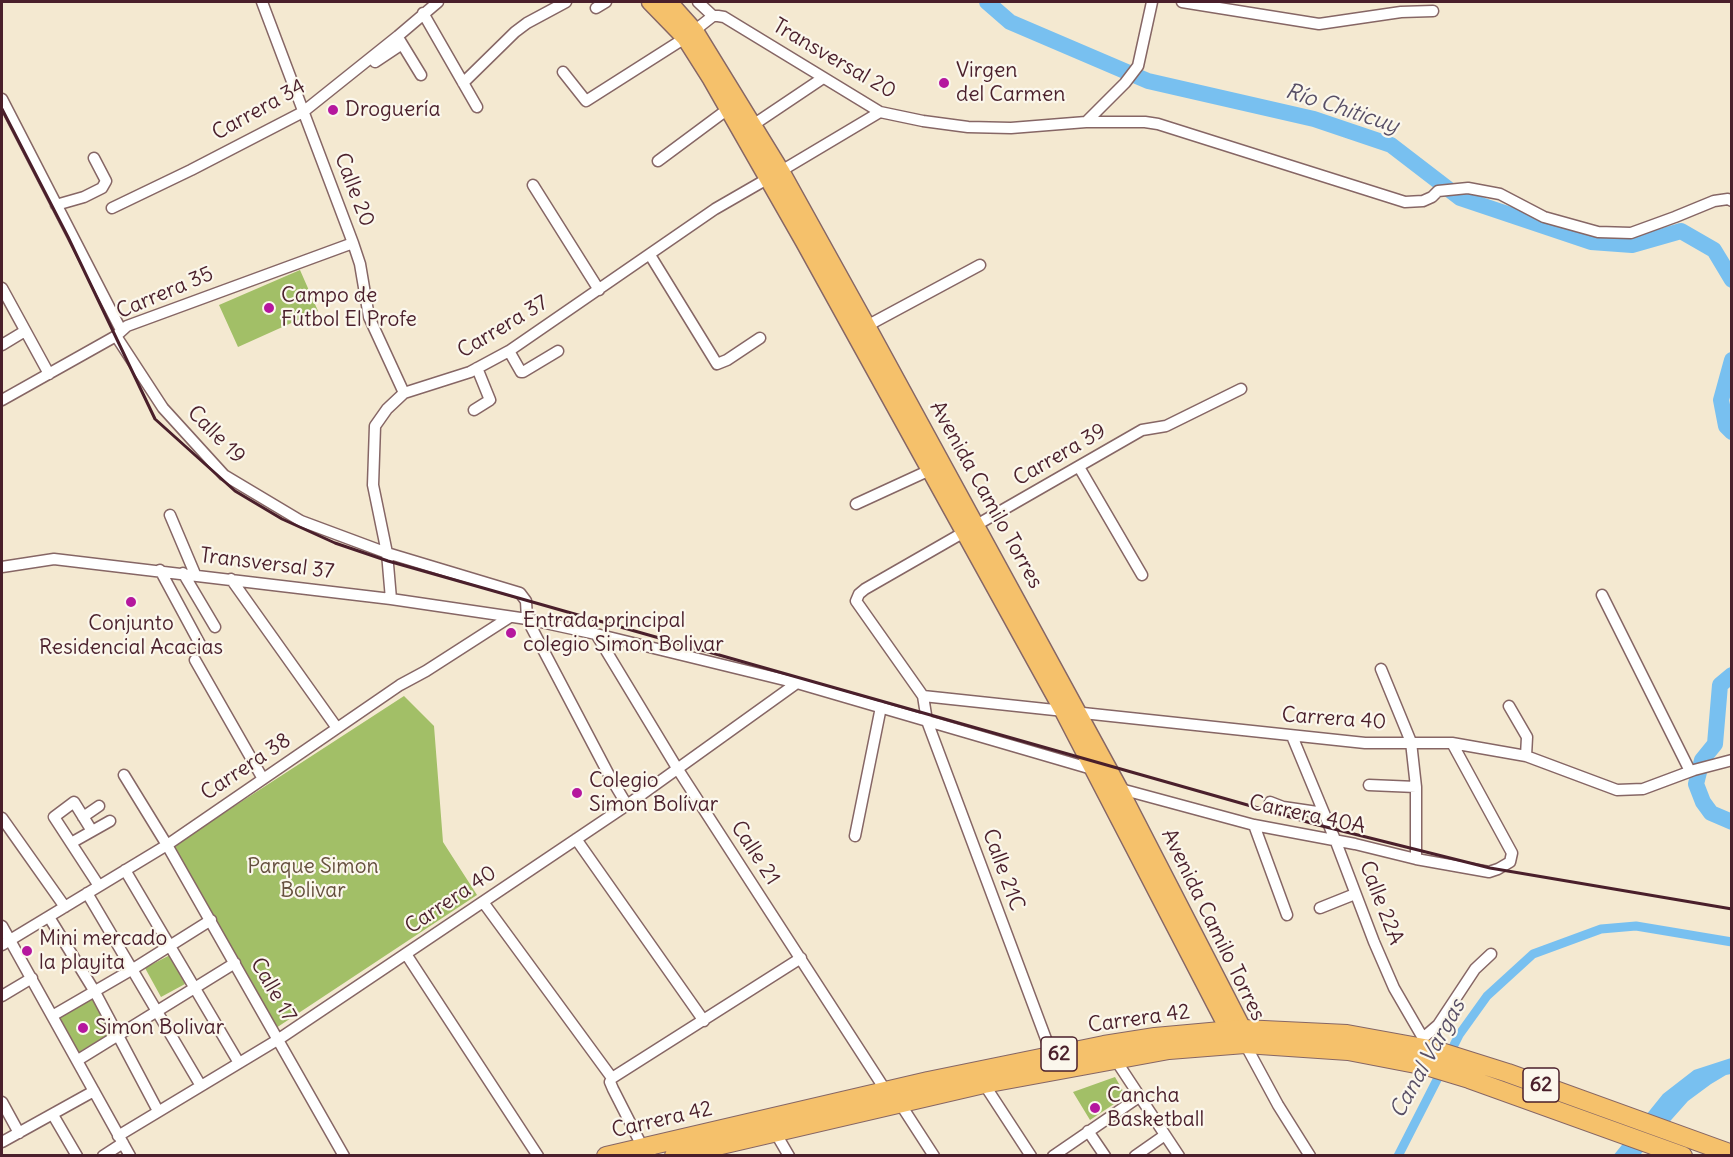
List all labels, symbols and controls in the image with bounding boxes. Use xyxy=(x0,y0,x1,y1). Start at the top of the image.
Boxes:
street label: Transversal 20 xyxy=(768,14,900,104)
place label: Virgen del Carmen xyxy=(956,58,1065,108)
street label: Carrera 34 xyxy=(208,74,310,146)
marker: Virgen del Carmen xyxy=(937,76,951,90)
water label: Río Chiticuy xyxy=(1282,78,1402,140)
place label: Droguería xyxy=(345,97,441,123)
marker: Droguería xyxy=(326,103,340,117)
street label: Calle 20 xyxy=(328,150,380,230)
street label: Carrera 35 xyxy=(113,261,217,325)
place label: Campo de Fútbol El Profe xyxy=(281,283,417,333)
street label: Carrera 37 xyxy=(453,290,553,364)
marker: Campo de Fútbol El Profe xyxy=(262,301,276,315)
street label: Avenida Camilo Torres xyxy=(924,397,1048,593)
street label: Calle 19 xyxy=(182,401,250,469)
street label: Carrera 39 xyxy=(1009,418,1111,492)
street label: Transversal 37 xyxy=(198,543,336,585)
marker: Conjunto Residencial Acacias xyxy=(124,595,138,609)
place label: Entrada principal colegio Simon Bolivar xyxy=(523,608,724,658)
place label: Conjunto Residencial Acacias xyxy=(39,611,223,661)
marker: Entrada principal colegio Simon Bolivar xyxy=(504,626,518,640)
street label: Carrera 40 xyxy=(1281,703,1387,735)
street label: Carrera 38 xyxy=(196,728,296,806)
place label: Colegio Simon Bolívar xyxy=(589,768,718,818)
marker: Colegio Simon Bolívar xyxy=(570,786,584,800)
street label: Carrera 40A xyxy=(1247,790,1367,840)
street label: Calle 21 xyxy=(725,816,785,890)
street label: Avenida Camilo Torres xyxy=(1156,825,1270,1025)
street label: Calle 21C xyxy=(977,826,1029,914)
park label: Parque Simon Bolivar xyxy=(247,854,379,904)
street label: Calle 22A xyxy=(1353,857,1409,949)
street label: Carrera 40 xyxy=(401,860,501,940)
place label: Mini mercado la playita xyxy=(39,926,167,976)
marker: Mini mercado la playita xyxy=(20,944,34,958)
street label: Calle 17 xyxy=(245,953,301,1027)
water label: Canal Vargas xyxy=(1385,995,1471,1123)
street label: Carrera 42 xyxy=(1087,999,1191,1039)
place label: Simon Bolivar xyxy=(95,1015,224,1041)
marker: Simon Bolivar xyxy=(76,1021,90,1035)
road number: 62 xyxy=(1041,1037,1077,1071)
road number: 62 xyxy=(1523,1068,1559,1102)
place label: Cancha Basketball xyxy=(1107,1083,1204,1133)
street label: Carrera 42 xyxy=(609,1096,715,1144)
marker: Cancha Basketball xyxy=(1088,1101,1102,1115)

